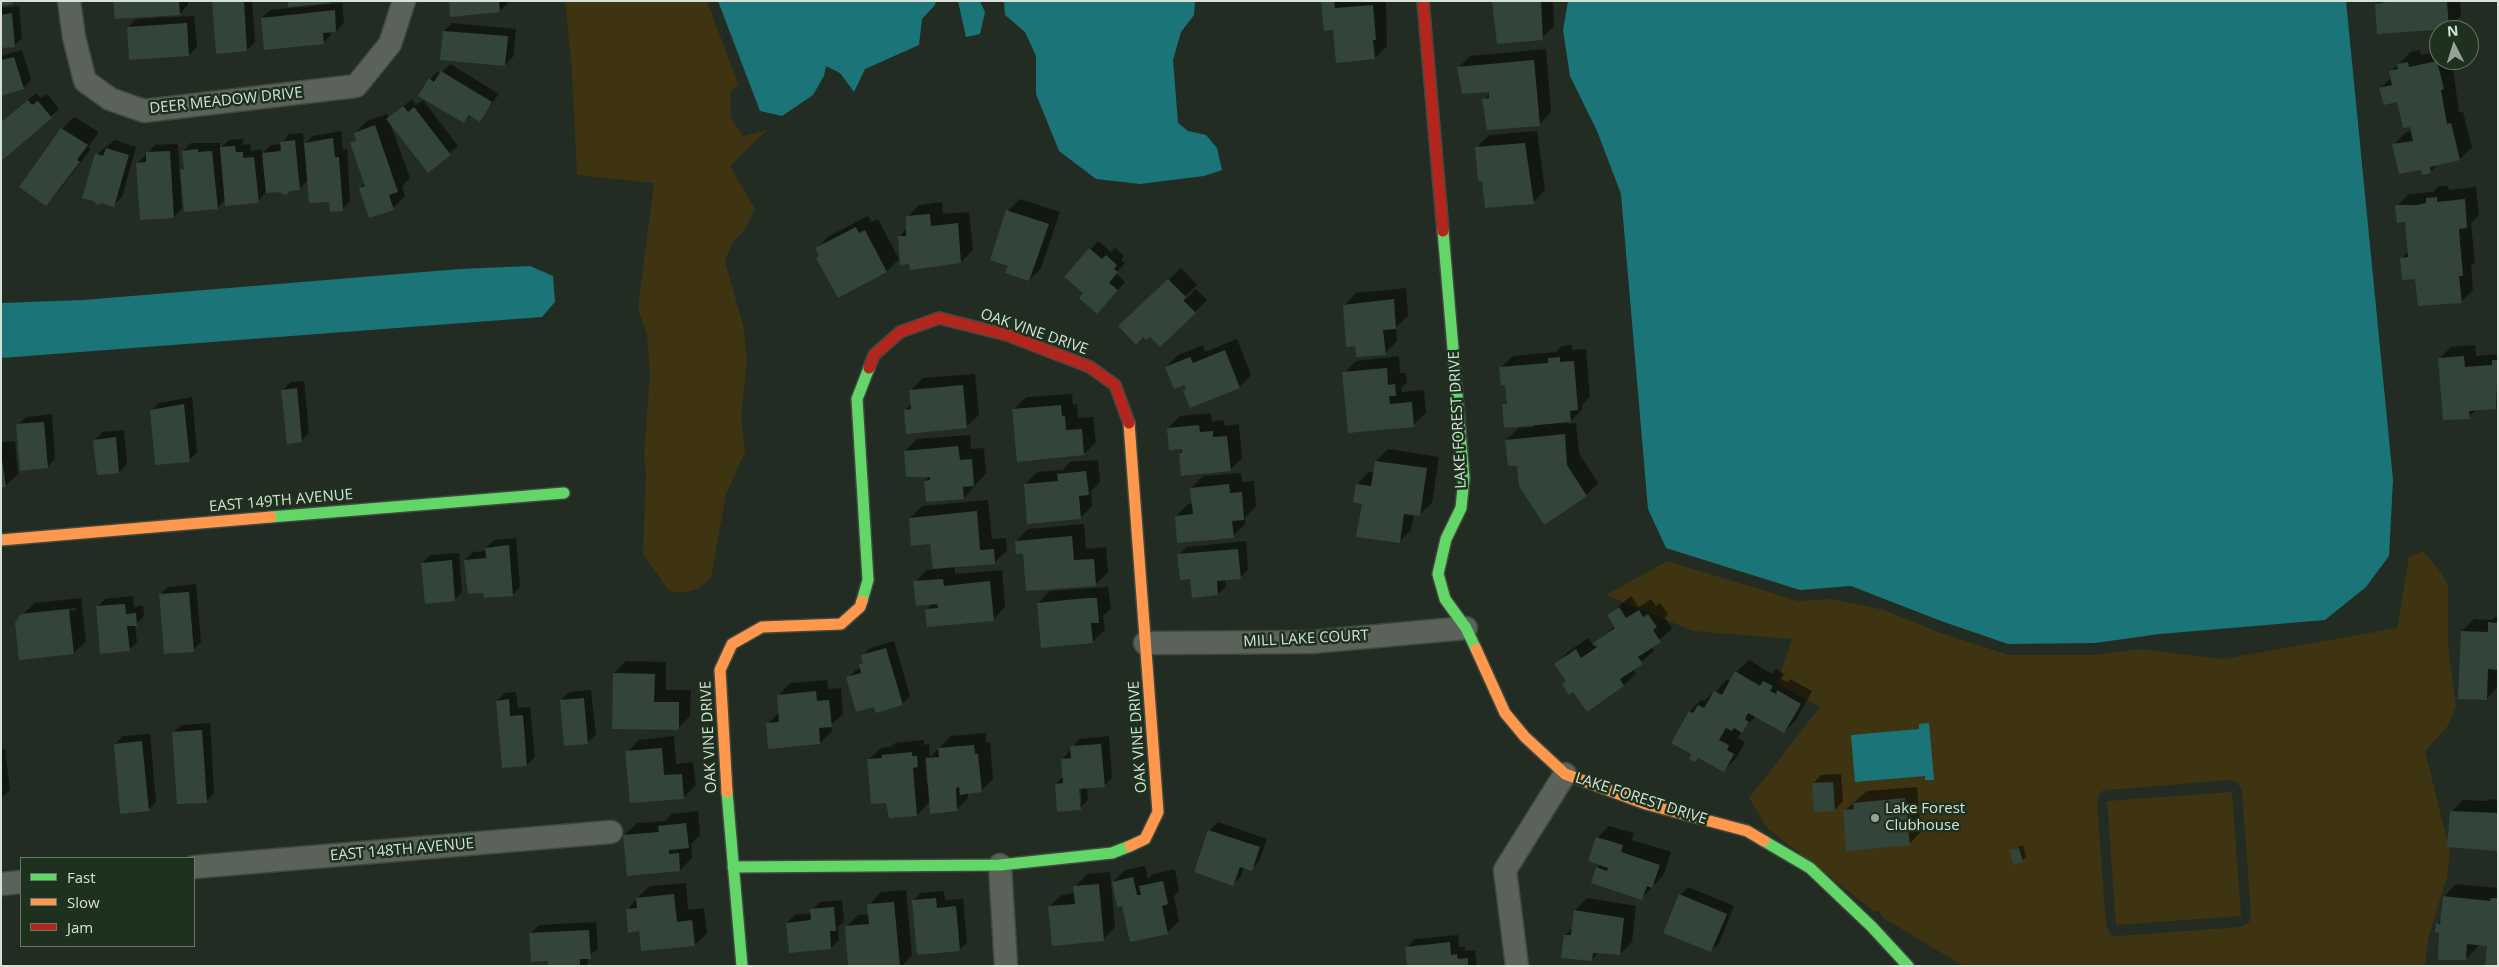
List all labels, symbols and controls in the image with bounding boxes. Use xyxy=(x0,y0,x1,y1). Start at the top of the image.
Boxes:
north arrow xyxy=(2429,20,2479,70)
text: N xyxy=(2446,21,2459,41)
street label: DEER MEADOW DRIVE xyxy=(149,84,303,118)
street label: OAK VINE DRIVE xyxy=(978,305,1090,359)
street label: LAKE FOREST DRIVE xyxy=(1445,351,1471,489)
street label: EAST 149TH AVENUE xyxy=(208,486,354,516)
street label: MILL LAKE COURT xyxy=(1243,627,1369,651)
street label: OAK VINE DRIVE xyxy=(697,680,721,794)
street label: OAK VINE DRIVE xyxy=(1125,680,1151,794)
street label: LAKE FOREST DRIVE xyxy=(1573,769,1709,829)
place label: Lake Forest Clubhouse xyxy=(1885,800,1965,835)
marker: Lake Forest Clubhouse xyxy=(1869,812,1881,824)
street label: EAST 148TH AVENUE xyxy=(329,835,475,865)
legend xyxy=(20,857,195,947)
text: Fast xyxy=(67,867,96,887)
text: Slow xyxy=(67,892,100,912)
text: Jam xyxy=(67,917,93,937)

